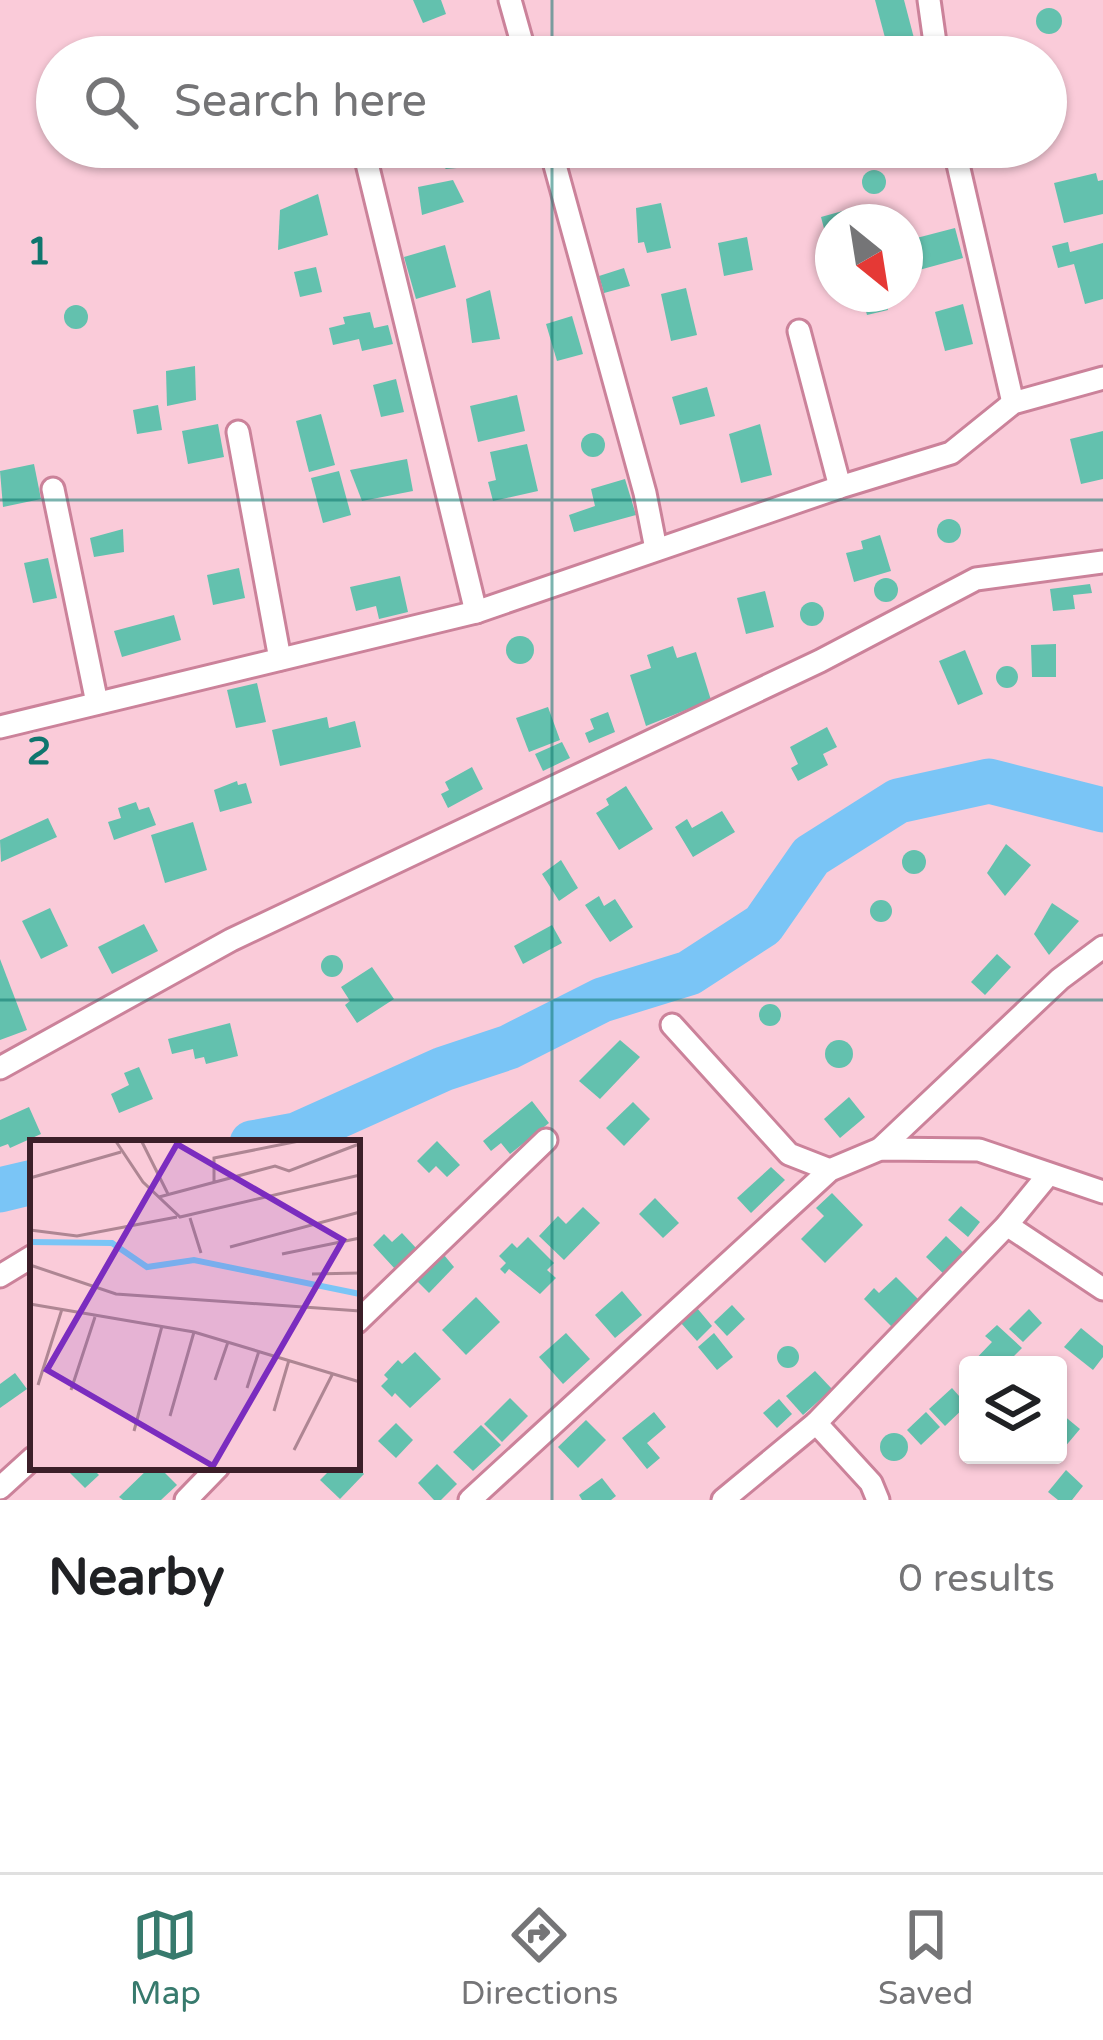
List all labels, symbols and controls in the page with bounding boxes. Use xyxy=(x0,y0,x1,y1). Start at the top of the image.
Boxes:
search box xyxy=(36,36,1067,168)
icon: search xyxy=(78,69,144,135)
text: Search here xyxy=(174,75,427,129)
north arrow xyxy=(815,204,923,312)
text: 1 xyxy=(27,228,51,275)
text: 2 xyxy=(27,728,51,775)
inset map xyxy=(30,1140,360,1470)
map controls xyxy=(959,1356,1067,1464)
button: layers xyxy=(959,1356,1067,1464)
text: Nearby xyxy=(48,1547,225,1609)
text: 0 results xyxy=(898,1555,1055,1602)
tab: Map xyxy=(130,1902,201,2013)
tab: Directions xyxy=(461,1902,618,2013)
tab: Saved xyxy=(878,1902,973,2013)

